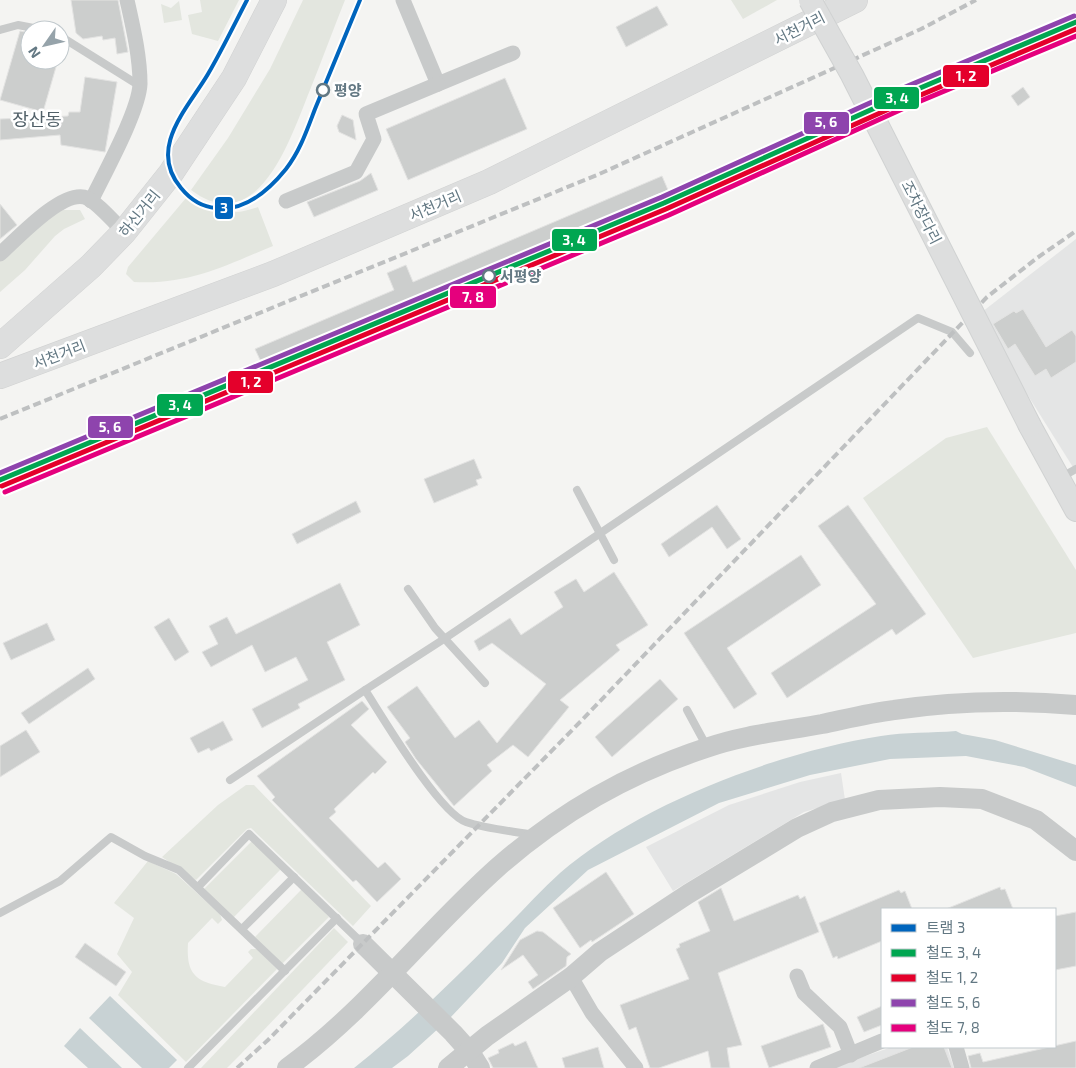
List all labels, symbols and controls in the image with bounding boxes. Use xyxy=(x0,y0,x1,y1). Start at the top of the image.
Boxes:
street label: 서천거리 xyxy=(770,7,828,49)
north arrow xyxy=(20,20,70,70)
text: N xyxy=(24,44,44,61)
line badge: 1, 2 xyxy=(942,64,990,88)
text: 1, 2 xyxy=(956,67,976,84)
place label: 평양 xyxy=(334,81,362,99)
marker: 평양 xyxy=(316,83,330,97)
line badge: 3, 4 xyxy=(873,86,920,110)
text: 3, 4 xyxy=(885,89,909,106)
district label: 장산동 xyxy=(12,108,62,130)
line badge: 5, 6 xyxy=(803,111,850,135)
text: 5, 6 xyxy=(815,113,837,130)
street label: 조차장다리 xyxy=(898,177,946,247)
street label: 하신거리 xyxy=(115,186,163,240)
street label: 서천거리 xyxy=(406,186,464,224)
line badge: 3 xyxy=(214,196,234,220)
text: 3 xyxy=(220,199,228,216)
line badge: 3, 4 xyxy=(551,228,598,252)
text: 3, 4 xyxy=(562,231,586,248)
place label: 서평양 xyxy=(500,267,542,285)
marker: 서평양 xyxy=(482,269,496,283)
line badge: 7, 8 xyxy=(449,285,497,309)
text: 7, 8 xyxy=(462,288,484,305)
street label: 서천거리 xyxy=(30,336,88,372)
line badge: 1, 2 xyxy=(227,370,274,394)
text: 1, 2 xyxy=(241,373,261,390)
line badge: 3, 4 xyxy=(156,393,204,417)
text: 3, 4 xyxy=(168,396,192,413)
line badge: 5, 6 xyxy=(87,415,134,439)
text: 5, 6 xyxy=(99,418,121,435)
legend xyxy=(881,908,1056,1048)
text: 트램 3 xyxy=(926,918,965,936)
text: 철도 3, 4 xyxy=(926,943,981,961)
text: 철도 1, 2 xyxy=(926,968,978,986)
text: 철도 5, 6 xyxy=(926,993,980,1011)
text: 철도 7, 8 xyxy=(926,1018,980,1036)

